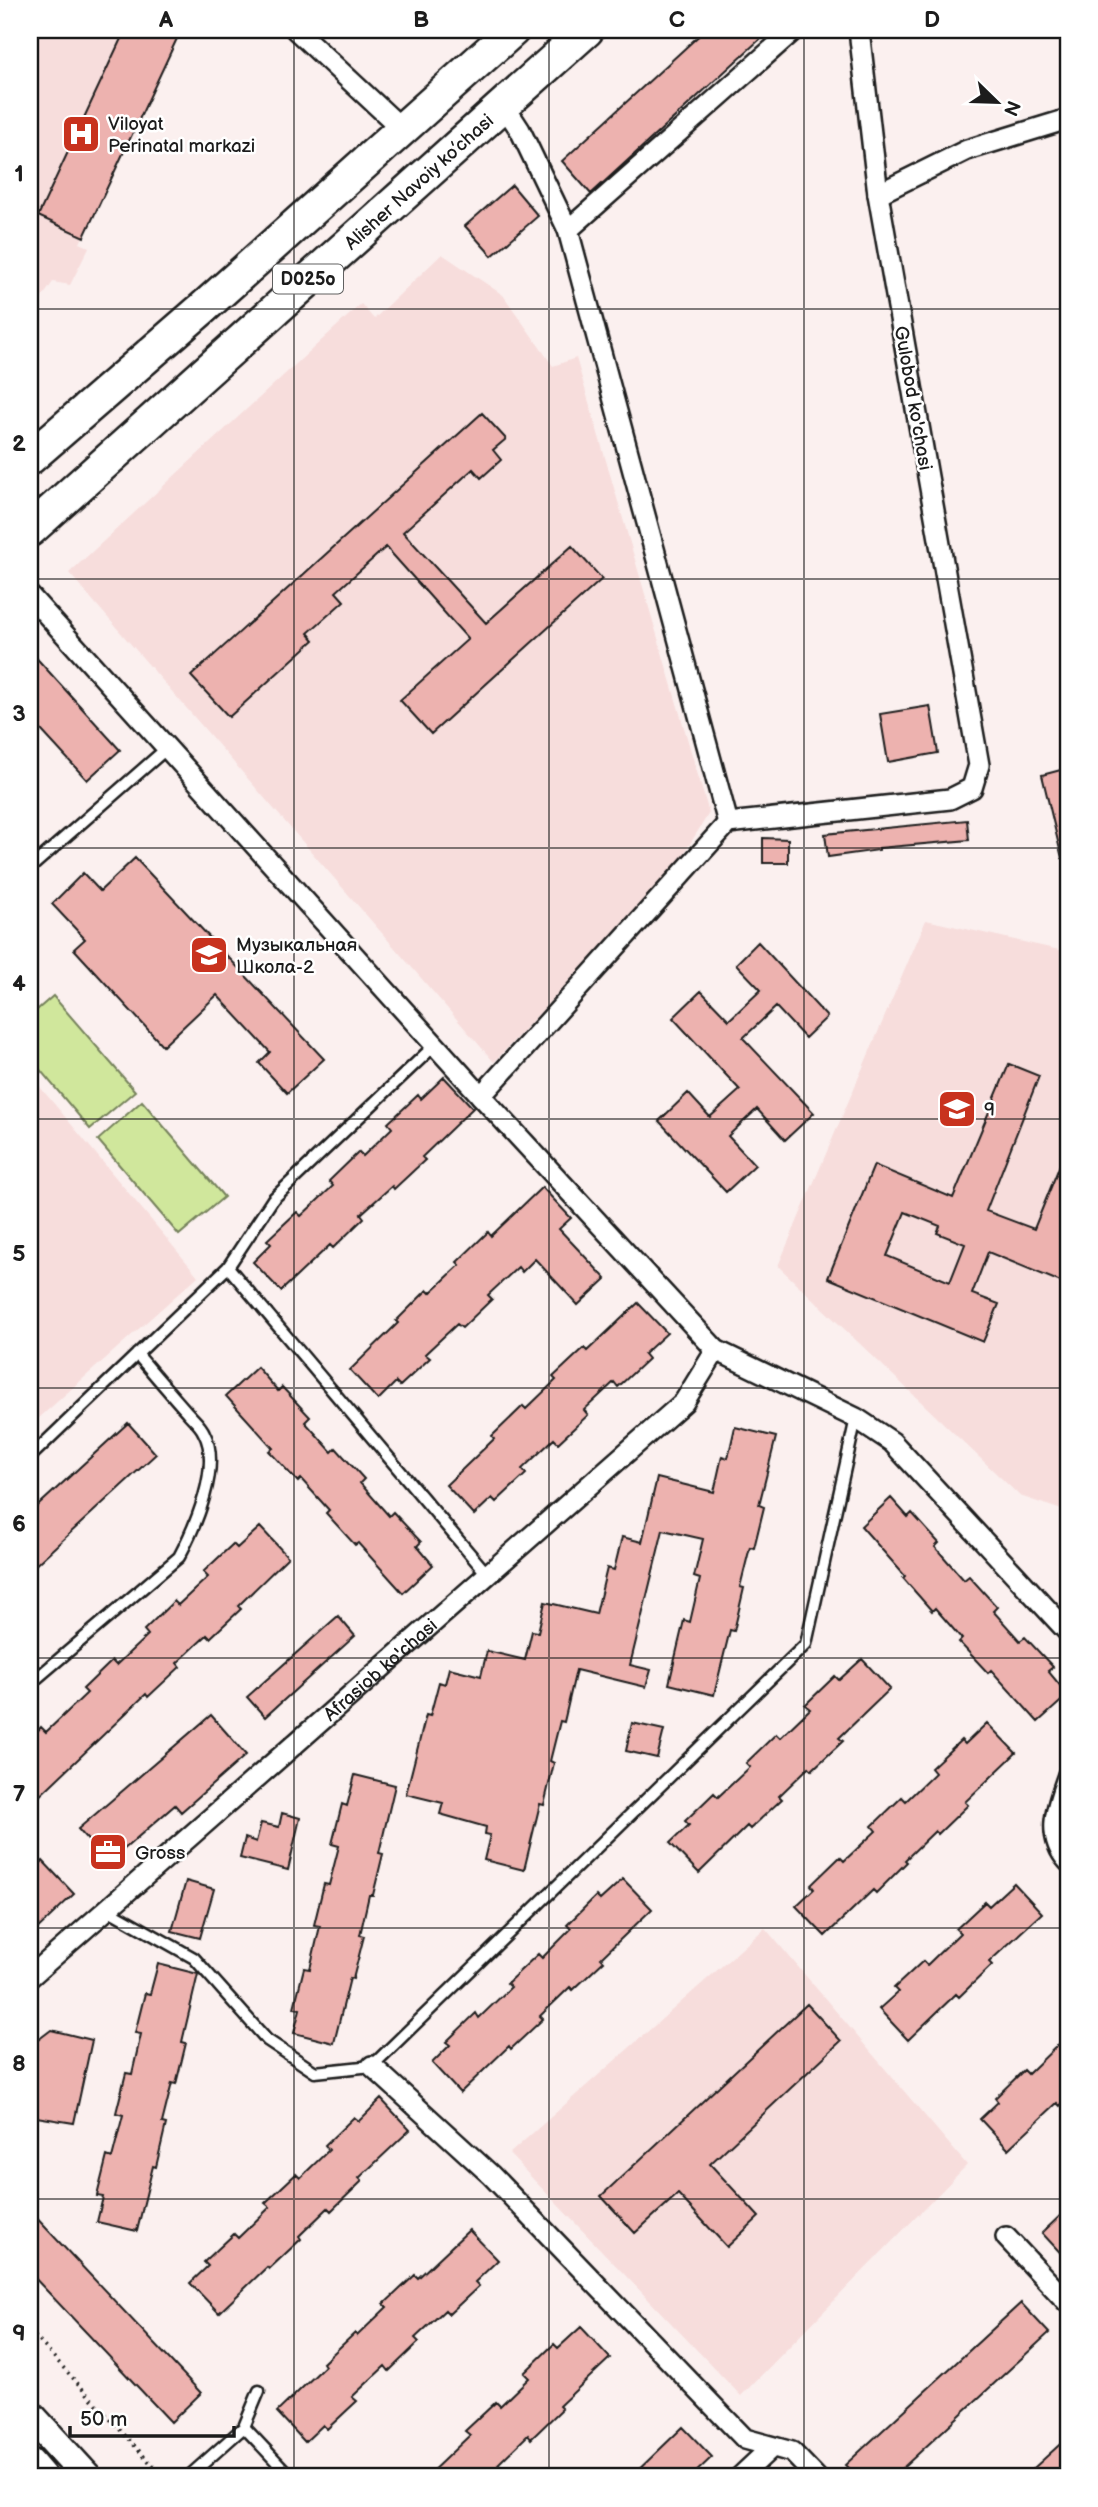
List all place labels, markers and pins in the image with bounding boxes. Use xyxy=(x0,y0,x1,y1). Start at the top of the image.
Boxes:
hospital icon: Viloyat Perinatal markazi xyxy=(60,113,102,155)
place label: Viloyat Perinatal markazi xyxy=(108,113,255,158)
school or university icon: Музыкальная Школа-2 xyxy=(188,934,230,976)
place label: Музыкальная Школа-2 xyxy=(236,934,357,979)
school or university icon: 9 xyxy=(936,1088,978,1130)
place label: 9 xyxy=(984,1099,995,1122)
office icon: Gross xyxy=(87,1831,129,1873)
place label: Gross xyxy=(135,1842,185,1865)

